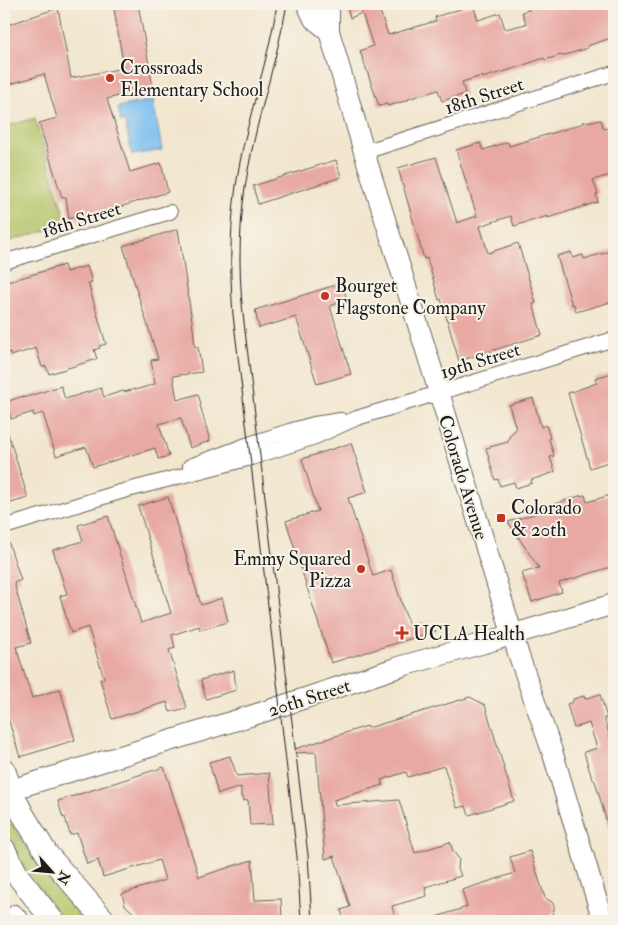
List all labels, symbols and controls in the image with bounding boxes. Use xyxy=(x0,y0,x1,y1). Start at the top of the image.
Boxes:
place label: Crossroads Elementary School xyxy=(120,56,264,102)
marker: Crossroads Elementary School xyxy=(104,72,116,84)
street label: 18th Street xyxy=(442,72,527,120)
street label: 18th Street xyxy=(39,197,124,243)
place label: Bourget Flagstone Company xyxy=(335,274,486,321)
marker: Bourget Flagstone Company xyxy=(319,290,331,302)
street label: 19th Street xyxy=(437,337,523,384)
street label: Colorado Avenue xyxy=(433,412,493,543)
place label: Colorado & 20th xyxy=(511,496,581,542)
marker: Colorado & 20th xyxy=(495,512,507,524)
place label: Emmy Squared Pizza xyxy=(233,547,352,593)
marker: Emmy Squared Pizza xyxy=(355,563,367,575)
place label: UCLA Health xyxy=(413,622,525,646)
marker: UCLA Health xyxy=(395,626,409,640)
street label: 20th Street xyxy=(265,673,354,723)
north arrow xyxy=(28,848,78,898)
text: N xyxy=(53,867,74,888)

